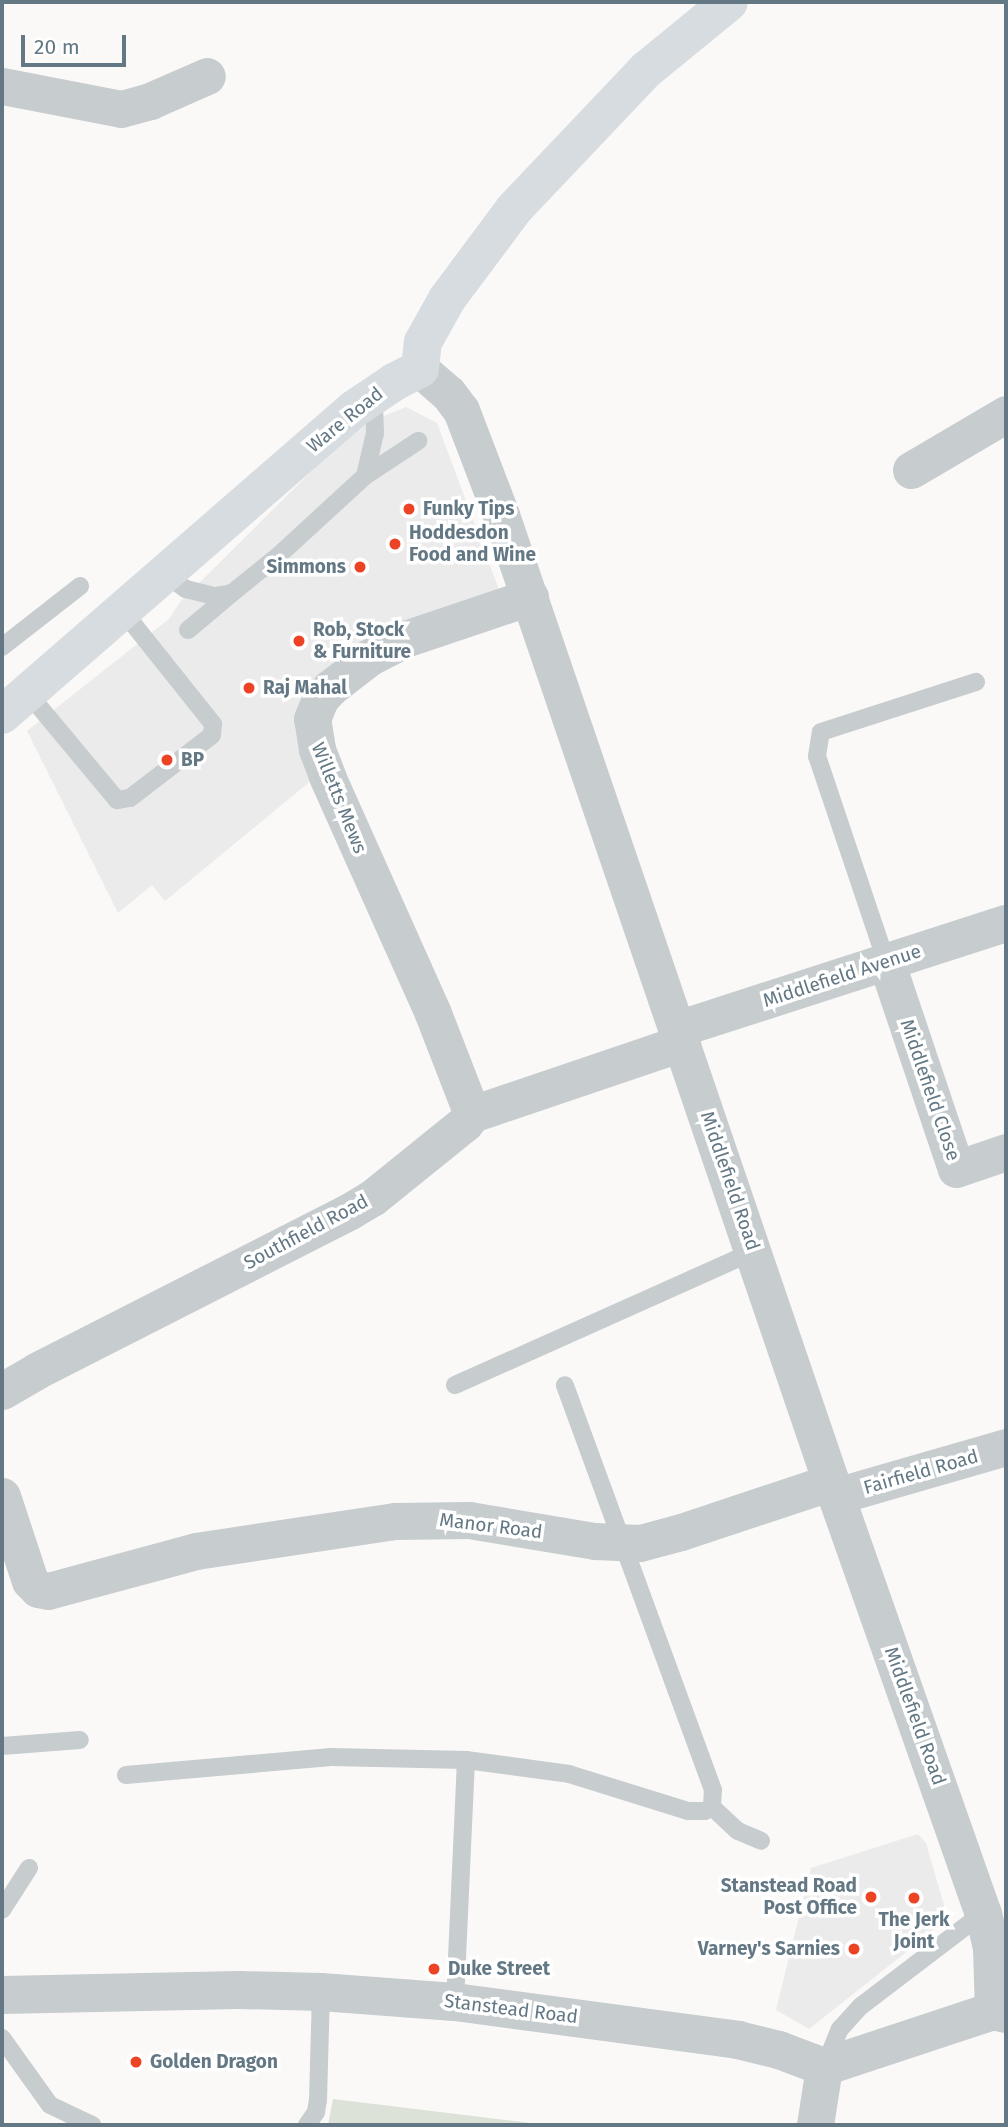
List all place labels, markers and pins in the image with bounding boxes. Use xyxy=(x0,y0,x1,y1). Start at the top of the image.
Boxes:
place label: Funky Tips xyxy=(423,498,514,520)
marker: Funky Tips xyxy=(401,501,417,517)
place label: Hoddesdon Food and Wine xyxy=(409,522,536,566)
marker: Hoddesdon Food and Wine xyxy=(387,536,403,552)
place label: Simmons xyxy=(266,556,346,578)
marker: Simmons xyxy=(352,559,368,575)
place label: Rob, Stock & Furniture xyxy=(313,619,411,663)
marker: Rob, Stock & Furniture xyxy=(291,633,307,649)
place label: Raj Mahal xyxy=(263,677,347,699)
marker: Raj Mahal xyxy=(241,680,257,696)
place label: BP xyxy=(181,749,204,771)
marker: BP xyxy=(159,752,175,768)
place label: Stanstead Road Post Office xyxy=(721,1875,857,1919)
marker: Stanstead Road Post Office xyxy=(863,1889,879,1905)
marker: The Jerk Joint xyxy=(906,1890,922,1906)
place label: The Jerk Joint xyxy=(879,1909,949,1953)
place label: Varney's Sarnies xyxy=(698,1938,840,1960)
marker: Varney's Sarnies xyxy=(846,1941,862,1957)
place label: Duke Street xyxy=(448,1958,550,1980)
marker: Duke Street xyxy=(426,1961,442,1977)
place label: Golden Dragon xyxy=(150,2051,278,2073)
marker: Golden Dragon xyxy=(128,2054,144,2070)

